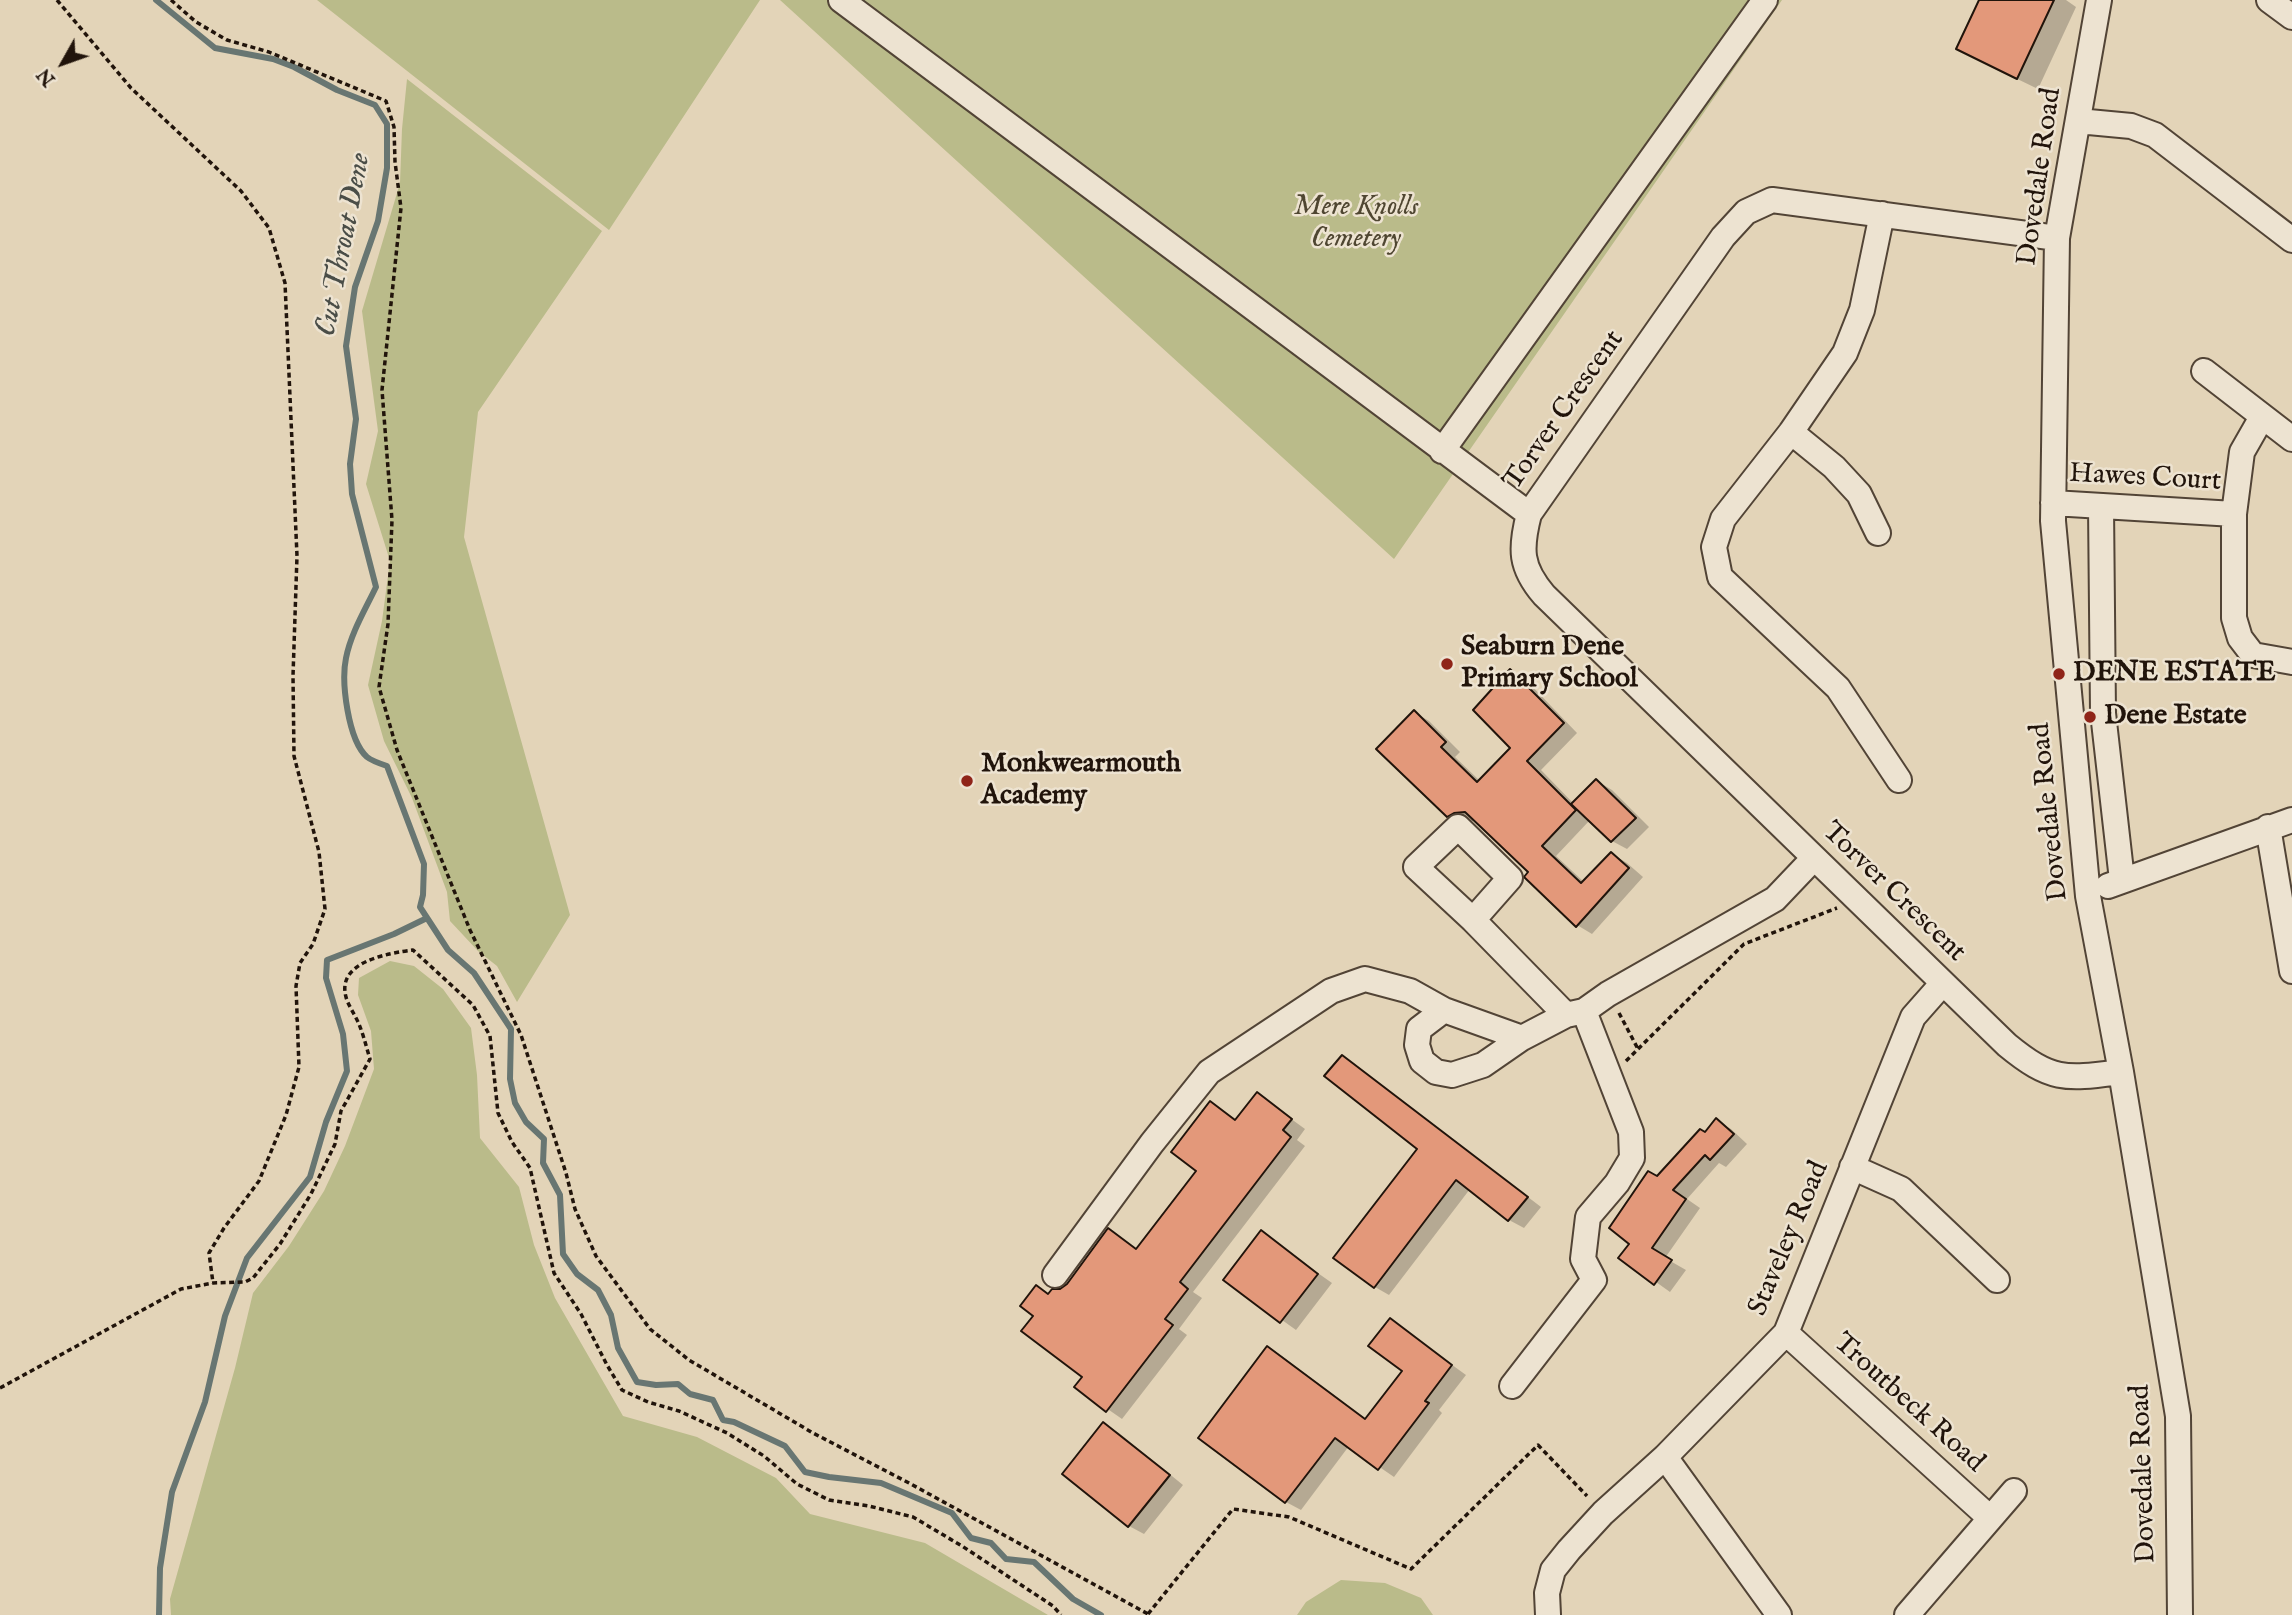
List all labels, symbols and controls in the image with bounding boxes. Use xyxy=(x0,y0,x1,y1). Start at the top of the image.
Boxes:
north arrow xyxy=(28,28,98,98)
text: N xyxy=(32,62,61,91)
street label: Dovedale Road xyxy=(2012,86,2070,268)
water label: Cut Throat Dene xyxy=(310,150,380,340)
park label: Mere Knolls Cemetery xyxy=(1294,191,1418,257)
street label: Torver Crescent xyxy=(1498,325,1632,497)
street label: Hawes Court xyxy=(2068,458,2222,500)
place label: Seaburn Dene Primary School xyxy=(1461,631,1638,697)
marker: Seaburn Dene Primary School xyxy=(1439,656,1455,672)
place label: DENE ESTATE xyxy=(2073,657,2276,691)
marker: DENE ESTATE xyxy=(2051,666,2067,682)
place label: Dene Estate xyxy=(2104,700,2247,734)
marker: Dene Estate xyxy=(2082,709,2098,725)
street label: Dovedale Road xyxy=(2025,721,2077,903)
place label: Monkwearmouth Academy xyxy=(981,748,1181,814)
marker: Monkwearmouth Academy xyxy=(959,773,975,789)
street label: Torver Crescent xyxy=(1814,816,1972,970)
street label: Staveley Road xyxy=(1742,1157,1838,1321)
street label: Troutbeck Road xyxy=(1825,1327,1991,1481)
street label: Dovedale Road xyxy=(2125,1384,2165,1564)

